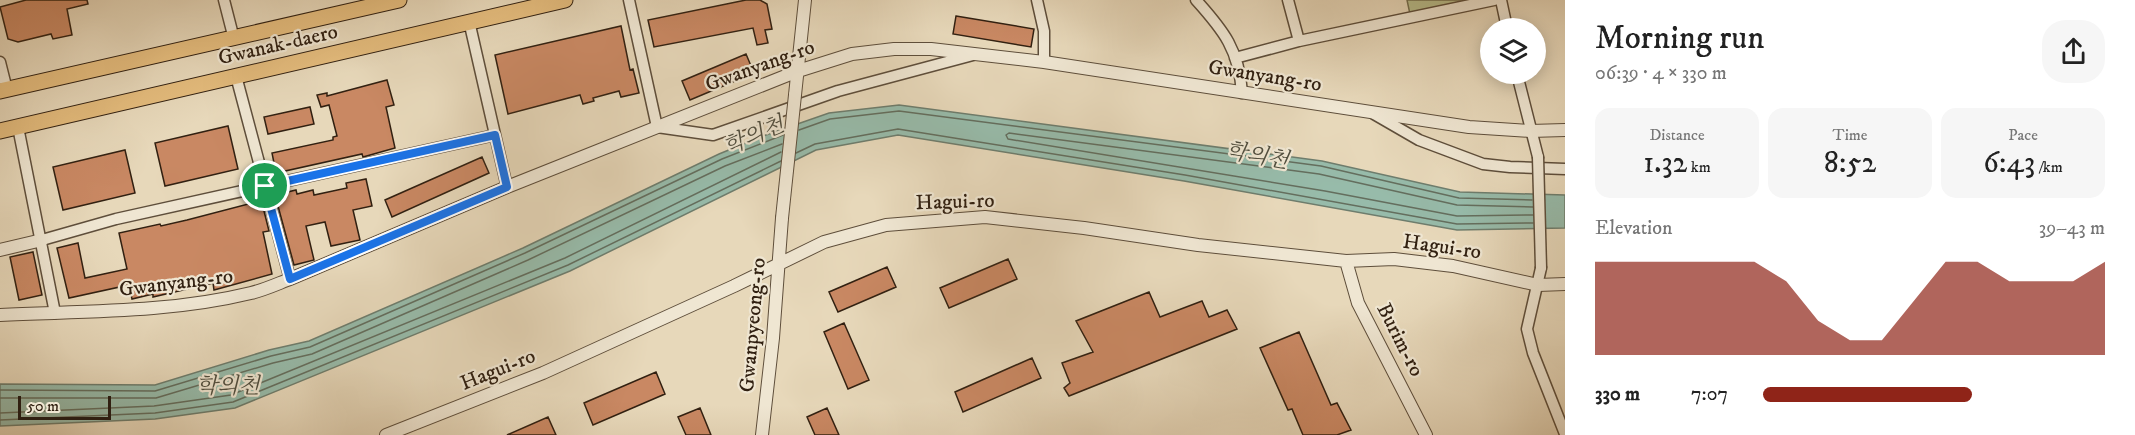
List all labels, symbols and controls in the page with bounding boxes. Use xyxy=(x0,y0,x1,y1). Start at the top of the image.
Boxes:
map controls xyxy=(1480,18,1546,84)
button: layers xyxy=(1480,18,1546,84)
text: Morning run xyxy=(1595,18,1764,59)
street label: Gwanak-daero xyxy=(216,19,340,71)
button: share xyxy=(2042,20,2105,83)
street label: Gwanyang-ro xyxy=(702,34,818,98)
street label: Gwanyang-ro xyxy=(1206,54,1324,98)
text: 06:39 · 4 × 330 m xyxy=(1595,61,1727,86)
water label: 학의천 xyxy=(719,110,790,161)
text: Distance xyxy=(1649,125,1705,145)
text: Time xyxy=(1833,125,1867,145)
text: Pace xyxy=(2008,125,2038,145)
water label: 학의천 xyxy=(1223,137,1292,175)
text: 1.32 xyxy=(1643,145,1687,182)
text: 8:52 xyxy=(1824,145,1876,182)
text: 6:43 xyxy=(1983,145,2035,182)
text: km xyxy=(1687,157,1711,177)
text: /km xyxy=(2035,157,2063,177)
pin xyxy=(239,160,290,211)
icon: arrive xyxy=(248,169,281,202)
street label: Hagui-ro xyxy=(915,188,995,216)
text: Elevation xyxy=(1595,216,1672,241)
text: 39–43 m xyxy=(2039,216,2105,241)
street label: Hagui-ro xyxy=(1401,229,1483,265)
street label: Gwanpyeong-ro xyxy=(734,257,772,393)
street label: Gwanyang-ro xyxy=(118,263,234,303)
street label: Burim-ro xyxy=(1370,299,1430,381)
street label: Hagui-ro xyxy=(457,343,539,397)
water label: 학의천 xyxy=(196,373,262,400)
text: 330 m xyxy=(1595,382,1640,407)
text: 7:07 xyxy=(1691,382,1728,407)
scale bar xyxy=(18,393,111,420)
text: 50 m xyxy=(27,396,59,416)

